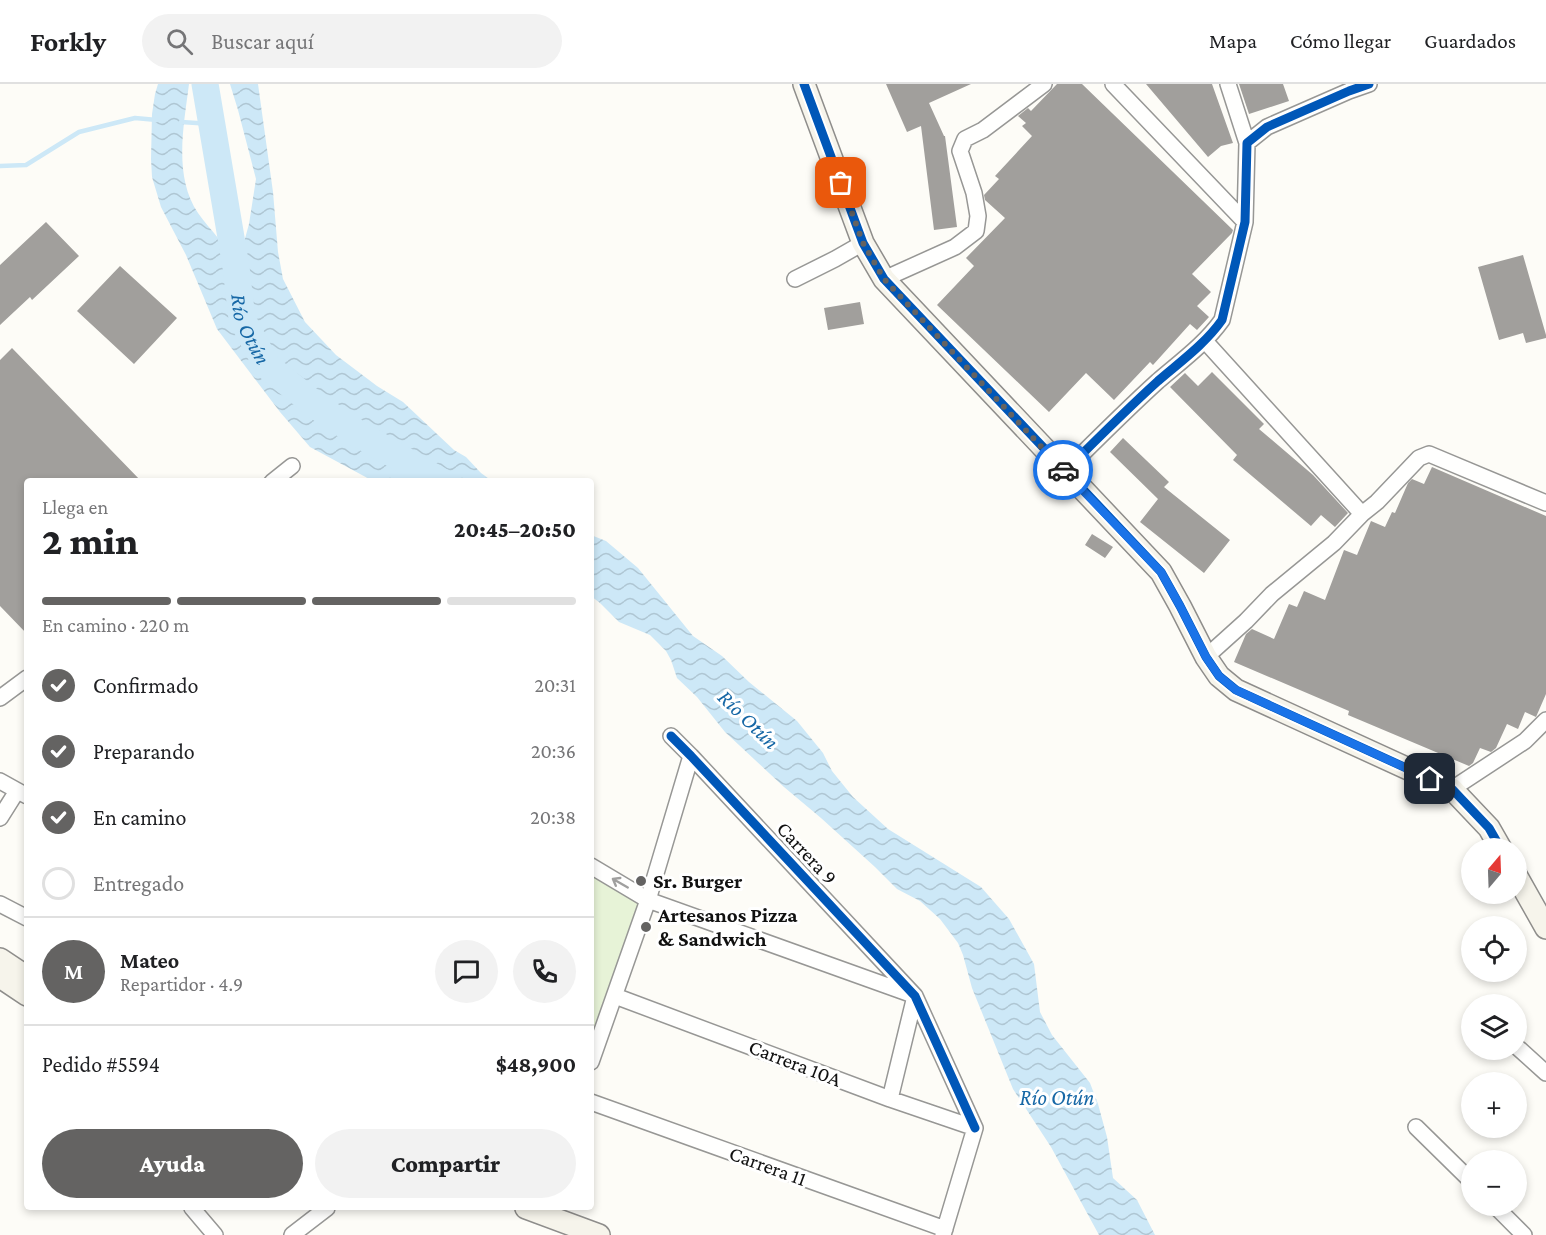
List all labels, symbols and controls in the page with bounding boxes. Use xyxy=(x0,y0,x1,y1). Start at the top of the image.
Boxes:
search box xyxy=(142,14,562,68)
icon: search xyxy=(163,25,196,58)
text: Forkly xyxy=(30,26,106,57)
text: Buscar aquí xyxy=(211,29,314,54)
text: Mapa xyxy=(1209,29,1257,53)
text: Cómo llegar xyxy=(1290,29,1391,53)
text: Guardados xyxy=(1424,29,1516,53)
pin xyxy=(815,157,866,208)
icon: bag xyxy=(824,166,857,199)
water label: Río Otún xyxy=(226,292,276,369)
courier xyxy=(1033,440,1093,500)
icon: car xyxy=(1047,454,1080,487)
text: Llega en xyxy=(42,496,108,518)
text: 20:45–20:50 xyxy=(454,517,576,542)
text: 2 min xyxy=(42,519,138,562)
text: En camino · 220 m xyxy=(42,614,189,636)
icon: check xyxy=(42,669,75,702)
text: Confirmado xyxy=(93,673,199,698)
text: 20:31 xyxy=(534,674,576,696)
water label: Río Otún xyxy=(713,684,784,754)
icon: check xyxy=(42,735,75,768)
text: Preparando xyxy=(93,739,195,764)
text: 20:36 xyxy=(531,740,576,762)
pin xyxy=(1404,753,1455,804)
icon: home xyxy=(1413,762,1446,795)
icon: check xyxy=(42,801,75,834)
text: En camino xyxy=(93,805,186,830)
text: 20:38 xyxy=(530,806,576,828)
street label: Carrera 9 xyxy=(772,817,842,889)
north arrow xyxy=(1461,838,1527,904)
map controls xyxy=(1461,838,1527,1216)
place label: Sr. Burger xyxy=(653,869,743,893)
text: Entregado xyxy=(93,871,184,896)
marker: Sr. Burger xyxy=(634,874,648,888)
one-way arrow xyxy=(612,877,629,889)
place label: Artesanos Pizza & Sandwich xyxy=(657,903,798,951)
button: locate xyxy=(1461,916,1527,982)
marker: Artesanos Pizza & Sandwich xyxy=(639,920,653,934)
button: chat xyxy=(435,940,498,1003)
button: phone xyxy=(513,940,576,1003)
text: Mateo xyxy=(120,948,179,973)
text: M xyxy=(64,959,83,984)
text: Repartidor · 4.9 xyxy=(120,973,243,995)
button: layers xyxy=(1461,994,1527,1060)
street label: Carrera 10A xyxy=(745,1034,845,1092)
text: Pedido #5594 xyxy=(42,1052,160,1077)
text: $48,900 xyxy=(496,1052,576,1077)
button: + xyxy=(1461,1072,1527,1138)
water label: Río Otún xyxy=(1020,1085,1094,1110)
button: Ayuda xyxy=(42,1129,303,1198)
button: Compartir xyxy=(315,1129,576,1198)
street label: Carrera 11 xyxy=(726,1141,810,1191)
button: − xyxy=(1461,1150,1527,1216)

